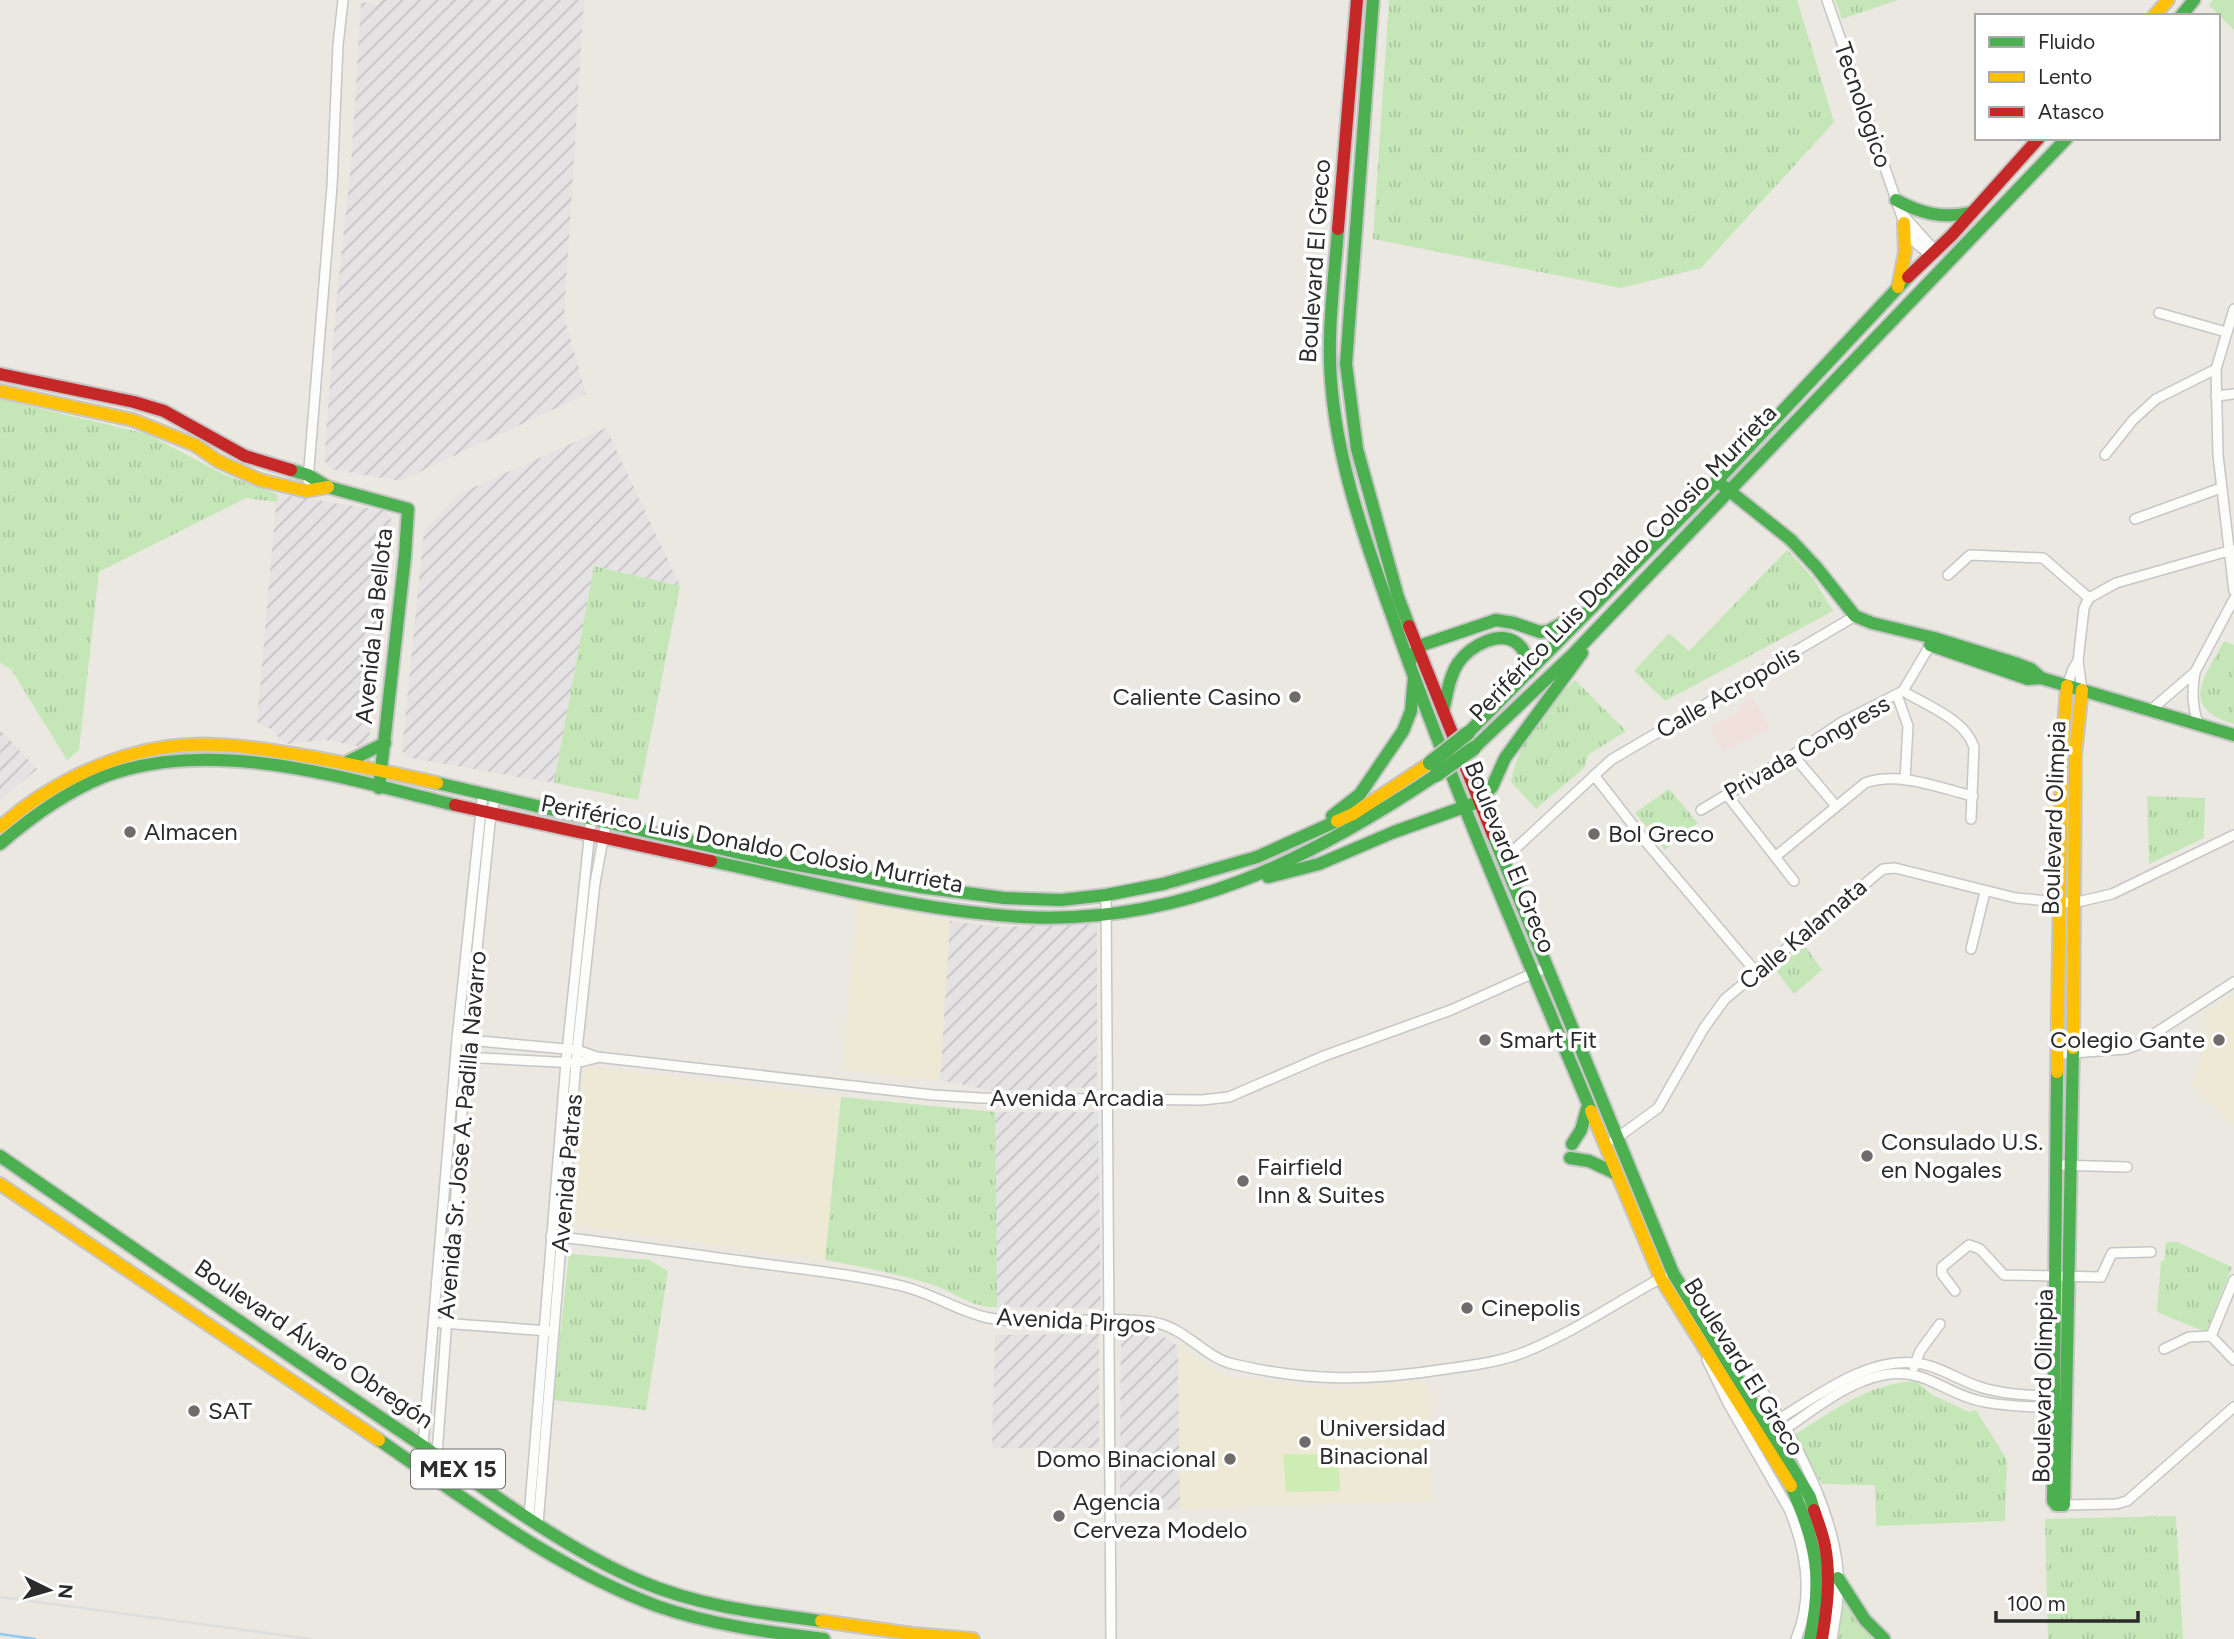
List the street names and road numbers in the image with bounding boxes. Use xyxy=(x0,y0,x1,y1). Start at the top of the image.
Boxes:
street label: Tecnologico xyxy=(1828,38,1898,171)
street label: Boulevard El Greco xyxy=(1293,158,1336,364)
street label: Periférico Luis Donaldo Colosio Murrieta xyxy=(1463,398,1782,727)
street label: Avenida La Bellota xyxy=(349,527,398,725)
street label: Calle Acropolis xyxy=(1651,639,1804,744)
street label: Privada Congress xyxy=(1719,688,1895,807)
street label: Boulevard Olimpia xyxy=(2036,720,2071,916)
street label: Boulevard El Greco xyxy=(1459,757,1562,957)
street label: Periférico Luis Donaldo Colosio Murrieta xyxy=(539,788,966,899)
street label: Calle Kalamata xyxy=(1733,872,1872,995)
street label: Avenida Sr. Jose A. Padilla Navarro xyxy=(431,950,492,1320)
street label: Avenida Arcadia xyxy=(990,1083,1164,1112)
street label: Avenida Patras xyxy=(545,1093,588,1253)
street label: Boulevard Álvaro Obregón xyxy=(189,1253,439,1434)
street label: Boulevard El Greco xyxy=(1678,1272,1811,1461)
street label: Boulevard Olimpia xyxy=(2026,1289,2059,1483)
street label: Avenida Pirgos xyxy=(996,1302,1156,1339)
road number: MEX 15 xyxy=(411,1450,505,1488)

